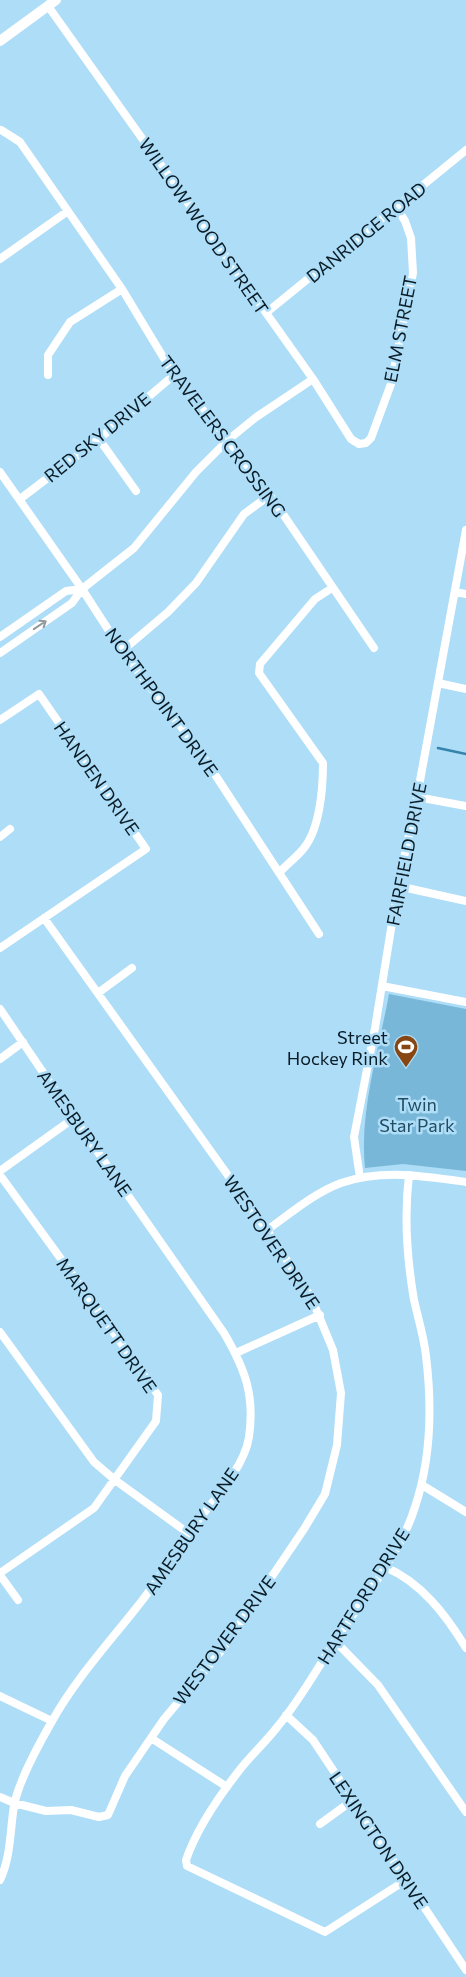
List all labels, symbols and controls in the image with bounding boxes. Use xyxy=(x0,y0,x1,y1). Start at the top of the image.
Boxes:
street label: WILLOW WOOD STREET xyxy=(135,133,273,319)
street label: DANRIDGE ROAD xyxy=(302,177,430,287)
street label: ELM STREET xyxy=(379,274,421,384)
street label: TRAVELERS CROSSING xyxy=(155,351,291,521)
street label: RED SKY DRIVE xyxy=(39,387,155,487)
one-way arrow xyxy=(33,620,47,630)
street label: NORTHPOINT DRIVE xyxy=(101,624,223,780)
street label: HANDEN DRIVE xyxy=(50,717,144,839)
street label: FAIRFIELD DRIVE xyxy=(381,780,431,928)
place label: Street Hockey Rink xyxy=(287,1026,388,1069)
sports icon: Street Hockey Rink xyxy=(393,1034,419,1068)
street label: AMESBURY LANE xyxy=(33,1065,137,1201)
park label: Twin Star Park xyxy=(379,1093,455,1136)
street label: WESTOVER DRIVE xyxy=(219,1171,325,1313)
street label: MARQUETT DRIVE xyxy=(52,1253,162,1397)
street label: AMESBURY LANE xyxy=(139,1463,243,1599)
street label: HARTFORD DRIVE xyxy=(312,1524,414,1668)
street label: WESTOVER DRIVE xyxy=(168,1571,280,1709)
street label: LEXINGTON DRIVE xyxy=(325,1767,433,1913)

